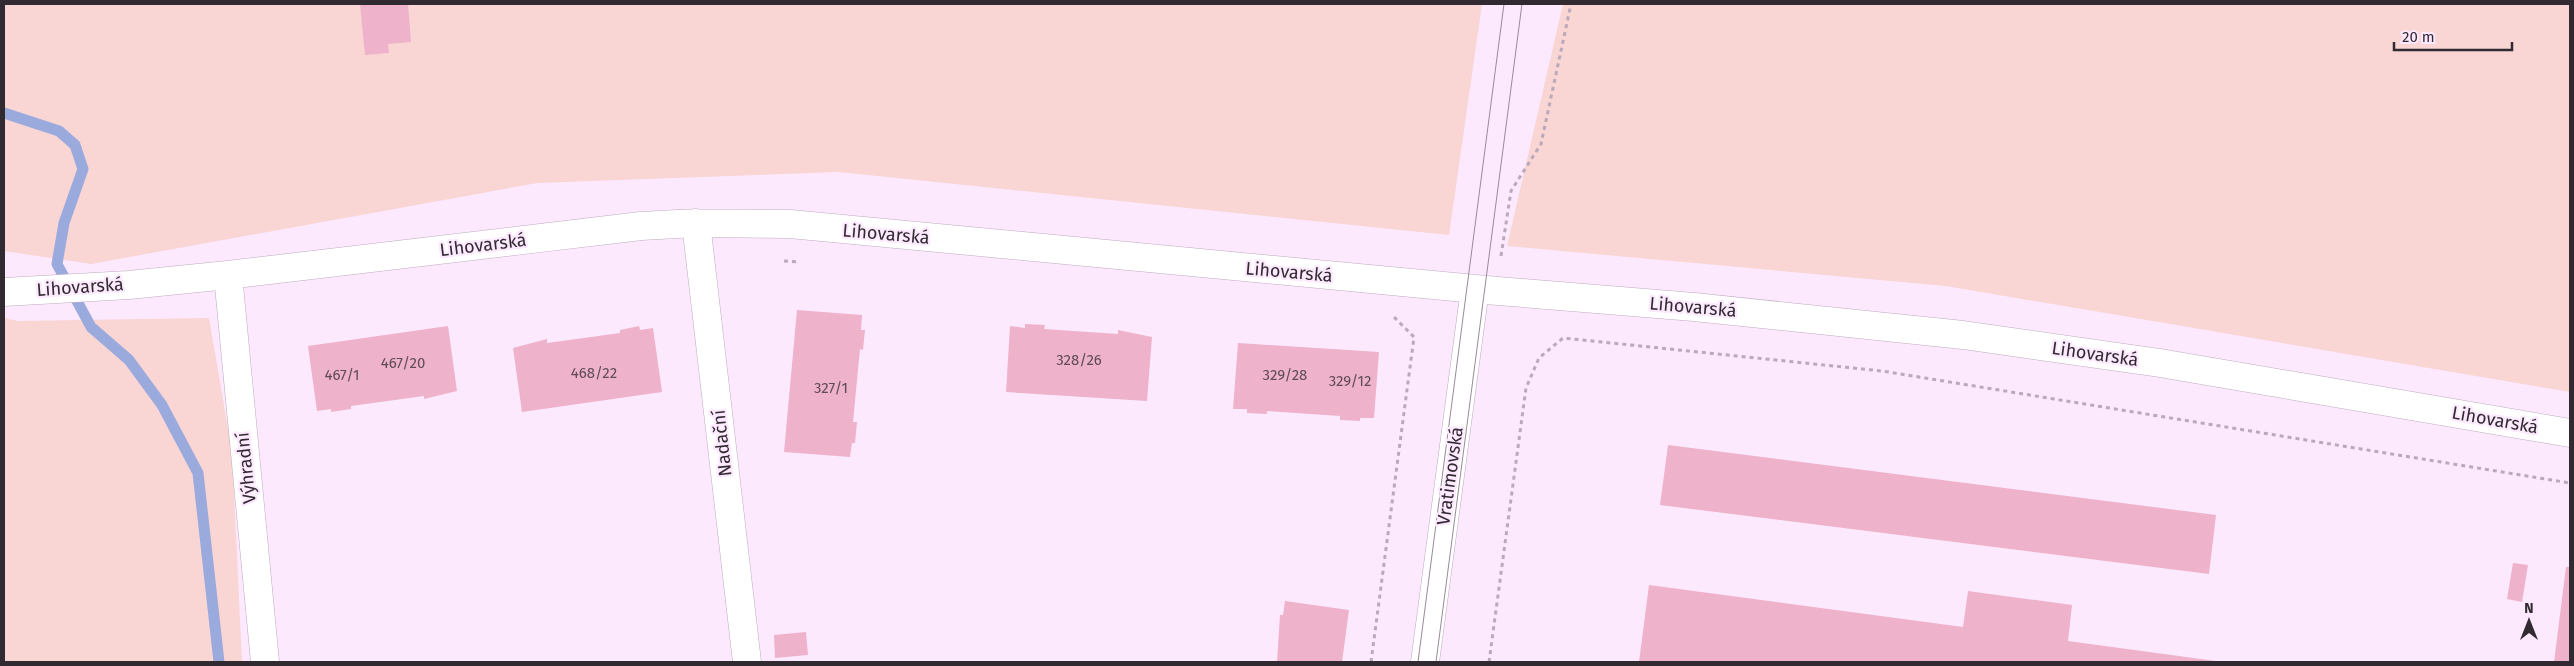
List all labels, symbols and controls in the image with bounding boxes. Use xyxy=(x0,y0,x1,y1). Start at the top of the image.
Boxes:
scale bar xyxy=(2394,20,2512,52)
text: 20 m xyxy=(2402,28,2435,46)
street label: Lihovarská xyxy=(842,219,930,249)
street label: Lihovarská xyxy=(438,229,528,261)
street label: Lihovarská xyxy=(1245,257,1333,287)
street label: Lihovarská xyxy=(36,273,124,301)
street label: Lihovarská xyxy=(1649,292,1737,322)
street label: Lihovarská xyxy=(2050,337,2140,371)
house number: 328/26 xyxy=(1056,351,1102,369)
house number: 467/20 xyxy=(381,354,425,372)
house number: 468/22 xyxy=(571,364,617,382)
house number: 467/1 xyxy=(324,366,360,384)
house number: 329/28 xyxy=(1263,366,1307,384)
house number: 329/12 xyxy=(1329,372,1371,390)
house number: 327/1 xyxy=(814,379,848,397)
street label: Lihovarská xyxy=(2450,402,2540,438)
street label: Nadační xyxy=(708,409,736,477)
street label: Vratimovská xyxy=(1432,425,1468,527)
street label: Výhradní xyxy=(231,431,261,505)
north arrow xyxy=(2504,596,2554,646)
text: N xyxy=(2524,600,2534,617)

